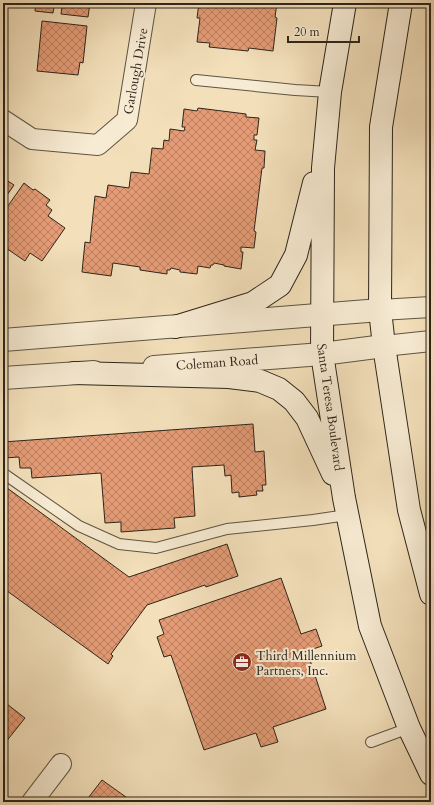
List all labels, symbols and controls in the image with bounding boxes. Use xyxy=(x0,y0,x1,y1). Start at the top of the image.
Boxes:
scale bar xyxy=(288,18,359,44)
text: 20 m xyxy=(294,24,321,40)
street label: Garlough Drive xyxy=(120,26,152,116)
street label: Santa Teresa Boulevard xyxy=(312,342,348,472)
street label: Coleman Road xyxy=(175,351,259,375)
place label: Third Millennium Partners, Inc. xyxy=(256,647,356,680)
office icon: Third Millennium Partners, Inc. xyxy=(231,651,253,673)

